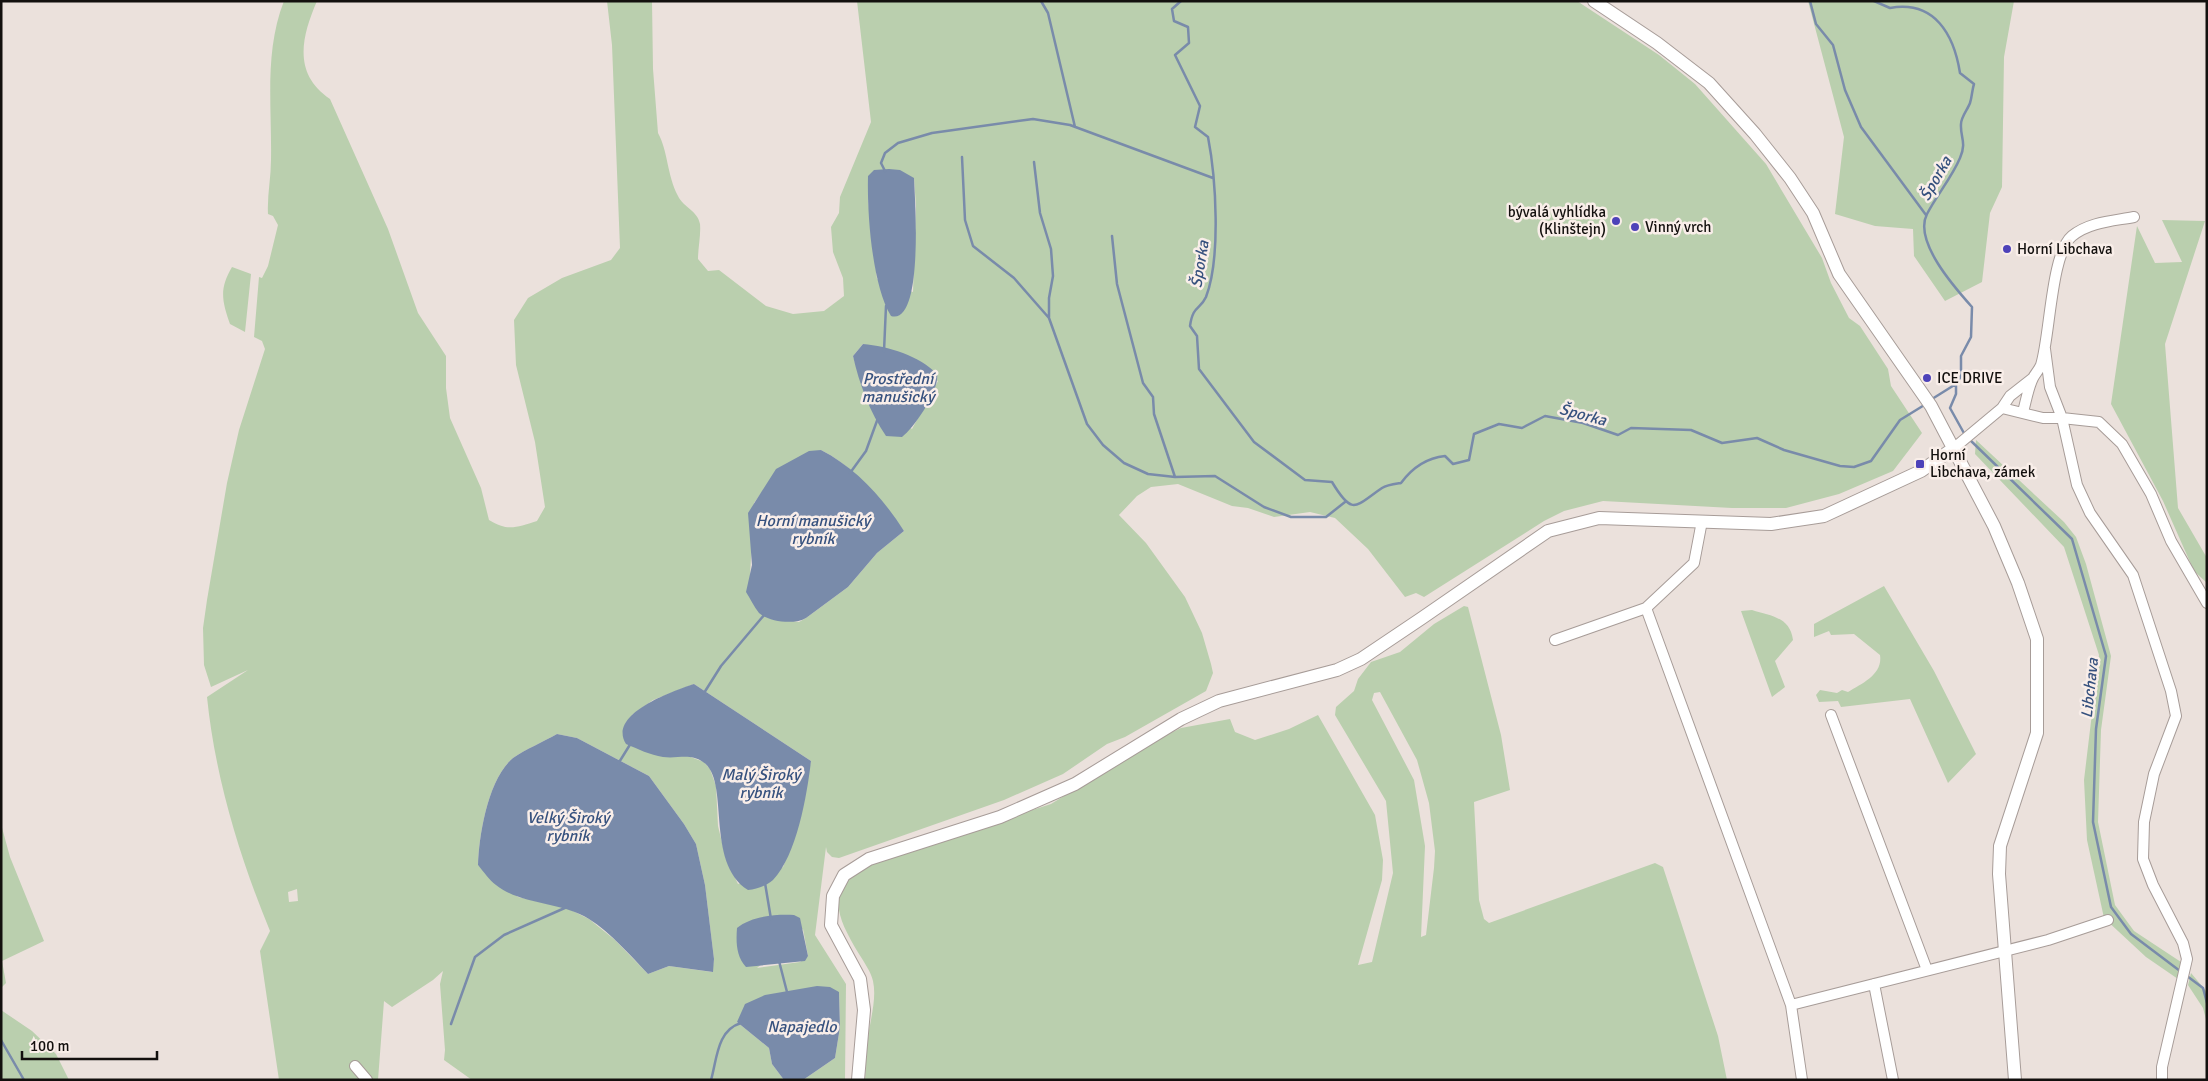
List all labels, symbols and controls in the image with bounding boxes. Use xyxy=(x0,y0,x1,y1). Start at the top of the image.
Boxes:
water label: Šporka xyxy=(1915,152,1957,204)
place label: bývalá vyhlídka (Klinštejn) xyxy=(1508,203,1606,238)
marker: bývalá vyhlídka (Klinštejn) xyxy=(1610,215,1622,227)
place label: Vinný vrch xyxy=(1645,218,1711,236)
marker: Vinný vrch xyxy=(1629,221,1641,233)
water label: Šporka xyxy=(1186,238,1214,289)
place label: Horní Libchava xyxy=(2017,240,2113,258)
marker: Horní Libchava xyxy=(2001,243,2013,255)
water label: Prostřední manušický xyxy=(862,369,937,407)
place label: ICE DRIVE xyxy=(1937,369,2002,387)
marker: ICE DRIVE xyxy=(1921,372,1933,384)
water label: Šporka xyxy=(1557,399,1609,431)
place label: Horní Libchava, zámek xyxy=(1930,446,2036,481)
marker: Horní Libchava, zámek xyxy=(1914,458,1926,470)
water label: Horní manušický rybník xyxy=(756,511,873,549)
water label: Libchava xyxy=(2077,656,2103,719)
water label: Malý Široký rybník xyxy=(721,765,803,803)
water label: Velký Široký rybník xyxy=(527,808,612,846)
water label: Napajedlo xyxy=(767,1017,837,1037)
scale bar xyxy=(22,1028,158,1060)
text: 100 m xyxy=(30,1037,70,1055)

